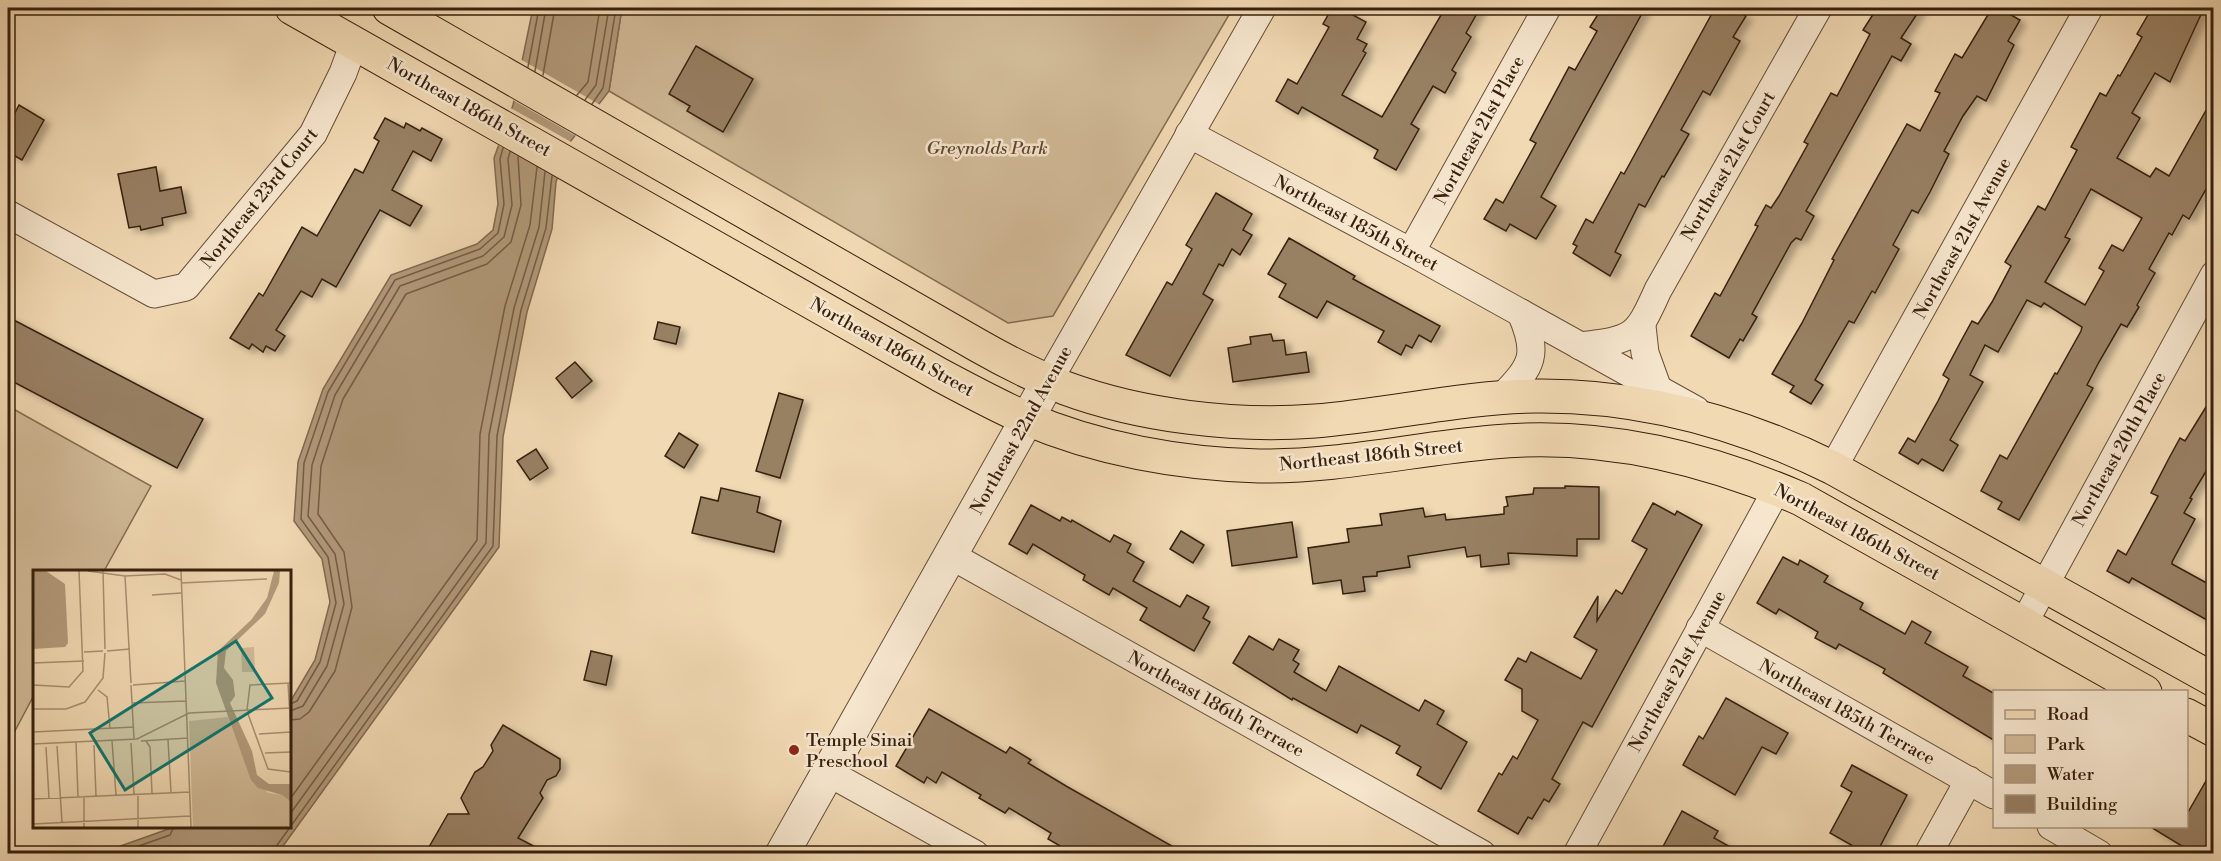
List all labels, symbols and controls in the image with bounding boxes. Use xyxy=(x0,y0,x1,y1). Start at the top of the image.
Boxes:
street label: Northeast 21st Place xyxy=(1429,52,1530,209)
street label: Northeast 186th Street xyxy=(383,53,556,163)
street label: Northeast 21st Court xyxy=(1676,87,1781,245)
street label: Northeast 23rd Court xyxy=(196,123,324,273)
park label: Greynolds Park xyxy=(926,137,1048,160)
street label: Northeast 21st Avenue xyxy=(1909,154,2016,323)
street label: Northeast 185th Street xyxy=(1269,170,1443,277)
street label: Northeast 186th Street xyxy=(806,293,979,403)
street label: Northeast 22nd Avenue xyxy=(965,342,1077,519)
street label: Northeast 20th Place xyxy=(2067,368,2172,531)
street label: Northeast 186th Street xyxy=(1278,434,1465,477)
street label: Northeast 186th Street xyxy=(1770,479,1944,586)
inset map xyxy=(33,570,291,828)
street label: Northeast 21st Avenue xyxy=(1624,587,1731,756)
street label: Northeast 186th Terrace xyxy=(1123,646,1308,763)
street label: Northeast 185th Terrace xyxy=(1755,654,1939,770)
legend xyxy=(1993,690,2188,828)
text: Road xyxy=(2047,703,2090,726)
place label: Temple Sinai Preschool xyxy=(806,729,912,773)
text: Park xyxy=(2047,733,2086,756)
marker: Temple Sinai Preschool xyxy=(787,743,801,757)
text: Water xyxy=(2046,763,2095,786)
text: Building xyxy=(2046,793,2118,816)

